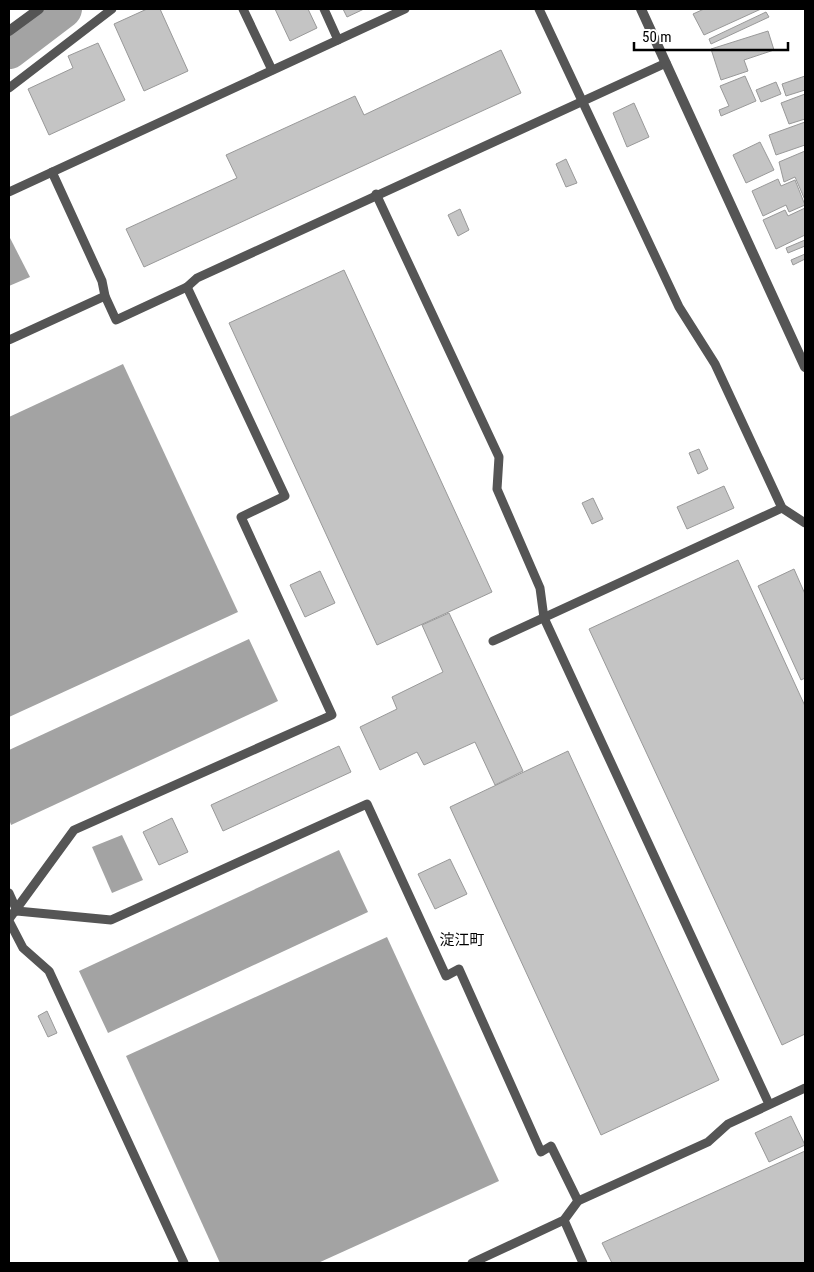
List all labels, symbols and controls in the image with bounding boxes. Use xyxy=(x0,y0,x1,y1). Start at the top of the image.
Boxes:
scale bar xyxy=(634,20,788,52)
text: 50 m xyxy=(642,28,672,46)
district label: 淀江町 xyxy=(439,931,485,949)

